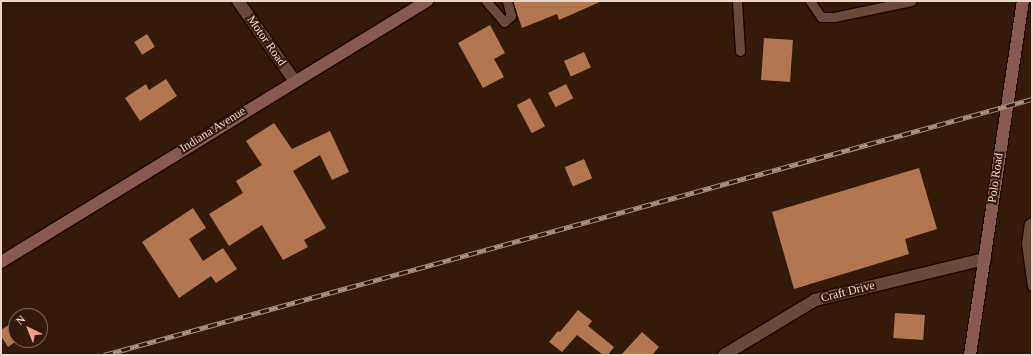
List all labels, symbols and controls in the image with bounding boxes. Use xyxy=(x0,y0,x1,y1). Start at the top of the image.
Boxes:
street label: Motor Road xyxy=(243,13,289,69)
street label: Indiana Avenue xyxy=(177,104,249,156)
street label: Polo Road xyxy=(985,152,1007,204)
street label: Craft Drive xyxy=(820,278,876,306)
north arrow xyxy=(8,308,48,348)
text: N xyxy=(13,313,27,327)

